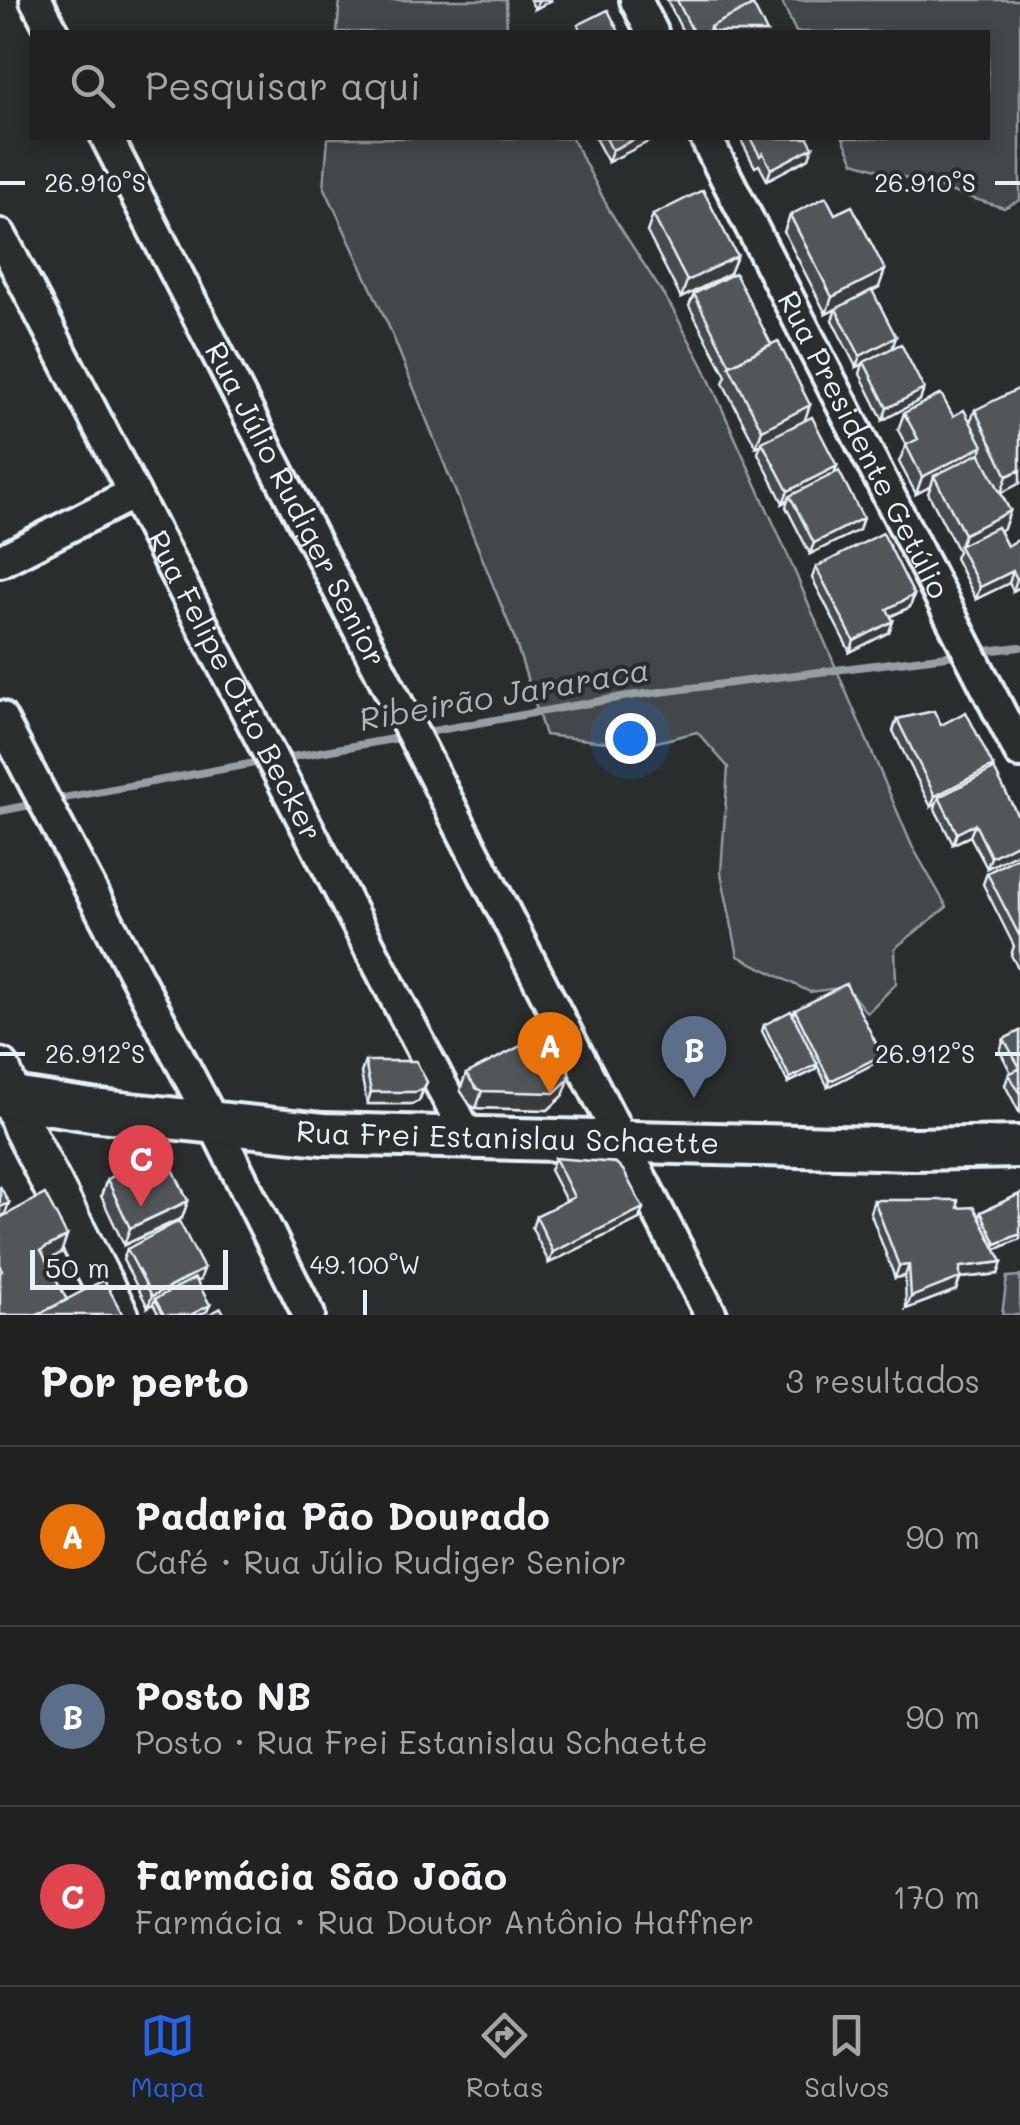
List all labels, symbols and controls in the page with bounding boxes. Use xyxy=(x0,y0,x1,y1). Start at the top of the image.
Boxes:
search box xyxy=(30,30,990,140)
icon: search xyxy=(65,58,120,113)
text: Pesquisar aqui xyxy=(145,60,421,110)
text: 26.910°S xyxy=(44,166,146,198)
text: 26.910°S xyxy=(874,166,976,198)
street label: Rua Presidente Getúlio xyxy=(770,284,960,605)
street label: Rua Júlio Rudiger Senior xyxy=(197,335,397,673)
street label: Rua Felipe Otto Becker xyxy=(139,523,333,847)
water label: Ribeirão Jararaca xyxy=(355,647,652,739)
your location xyxy=(605,713,656,764)
pin: A xyxy=(518,1012,582,1094)
pin: B xyxy=(662,1016,726,1098)
text: 26.912°S xyxy=(45,1037,145,1069)
text: 26.912°S xyxy=(875,1037,975,1069)
street label: Rua Frei Estanislau Schaette xyxy=(294,1109,720,1162)
pin: C xyxy=(108,1124,174,1207)
scale bar xyxy=(30,1245,228,1290)
text: 49.100°W xyxy=(310,1248,420,1280)
text: 50 m xyxy=(45,1249,110,1285)
text: Por perto xyxy=(40,1353,249,1408)
text: 3 resultados xyxy=(785,1359,980,1401)
text: Padaria Pão Dourado xyxy=(135,1490,550,1540)
text: A xyxy=(61,1515,84,1557)
text: 90 m xyxy=(906,1515,980,1557)
text: Café · Rua Júlio Rudiger Senior xyxy=(135,1540,627,1582)
text: Posto NB xyxy=(135,1670,311,1720)
text: B xyxy=(62,1695,83,1737)
text: 90 m xyxy=(906,1695,980,1737)
text: Posto · Rua Frei Estanislau Schaette xyxy=(135,1720,708,1762)
text: Farmácia São João xyxy=(135,1850,507,1900)
text: C xyxy=(61,1875,84,1917)
text: 170 m xyxy=(892,1875,980,1917)
text: Farmácia · Rua Doutor Antônio Haffner xyxy=(135,1900,754,1942)
tab: Mapa xyxy=(130,2008,205,2104)
tab: Rotas xyxy=(466,2008,544,2104)
tab: Salvos xyxy=(804,2008,890,2104)

